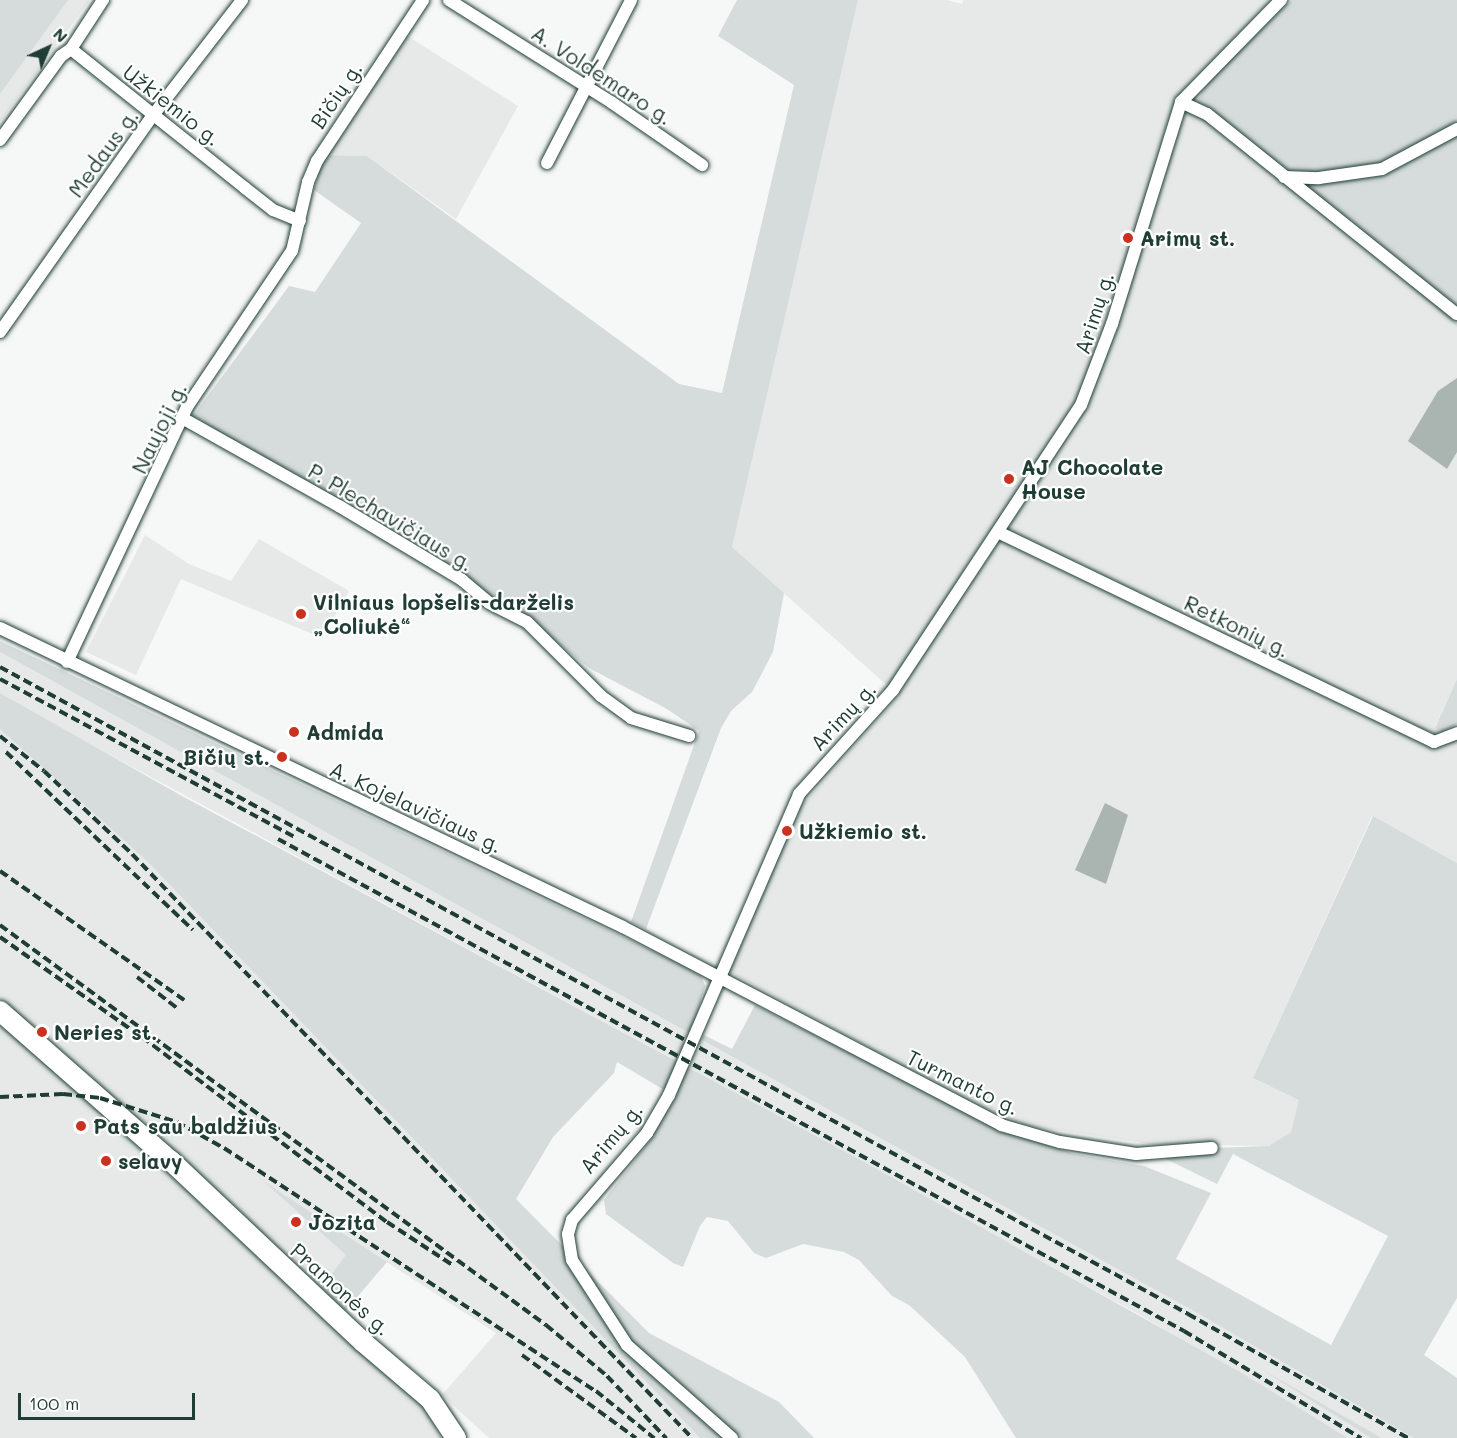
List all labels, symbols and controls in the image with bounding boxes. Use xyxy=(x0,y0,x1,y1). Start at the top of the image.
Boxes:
north arrow xyxy=(18,18,78,78)
street label: A. Voldemaro g. xyxy=(527,20,677,130)
text: N xyxy=(49,23,73,46)
street label: Bičių g. xyxy=(305,57,367,133)
street label: Užkiemio g. xyxy=(118,59,226,151)
street label: Medaus g. xyxy=(63,104,143,202)
place label: Arimų st. xyxy=(1140,225,1235,251)
marker: Arimų st. xyxy=(1121,231,1135,245)
street label: Arimų g. xyxy=(1069,269,1119,357)
street label: Naujoji g. xyxy=(126,378,192,478)
place label: AJ Chocolate House xyxy=(1021,454,1163,504)
street label: P. Plechavičiaus g. xyxy=(304,458,478,576)
marker: AJ Chocolate House xyxy=(1002,472,1016,486)
place label: Vilniaus lopšelis-darželis „Coliukė“ xyxy=(313,589,574,639)
street label: Retkonių g. xyxy=(1180,590,1294,662)
marker: Vilniaus lopšelis-darželis „Coliukė“ xyxy=(294,607,308,621)
street label: Arimų g. xyxy=(805,676,881,756)
place label: Admida xyxy=(306,719,384,745)
marker: Admida xyxy=(287,725,301,739)
place label: Bičių st. xyxy=(183,744,270,770)
marker: Bičių st. xyxy=(275,750,289,764)
street label: A. Kojelavičiaus g. xyxy=(326,756,506,858)
place label: Užkiemio st. xyxy=(799,818,927,844)
marker: Užkiemio st. xyxy=(780,824,794,838)
place label: Neries st. xyxy=(54,1019,158,1045)
marker: Neries st. xyxy=(35,1025,49,1039)
street label: Turmanto g. xyxy=(903,1044,1023,1120)
street label: Arimų g. xyxy=(574,1097,648,1179)
place label: Pats sau baldžius xyxy=(93,1113,278,1139)
marker: Pats sau baldžius xyxy=(74,1119,88,1133)
place label: selavy xyxy=(118,1148,182,1174)
marker: selavy xyxy=(99,1154,113,1168)
place label: Jozita xyxy=(308,1209,376,1235)
marker: Jozita xyxy=(289,1215,303,1229)
street label: Pramonės g. xyxy=(286,1237,396,1341)
scale bar xyxy=(21,1381,198,1419)
text: 100 m xyxy=(29,1391,79,1415)

